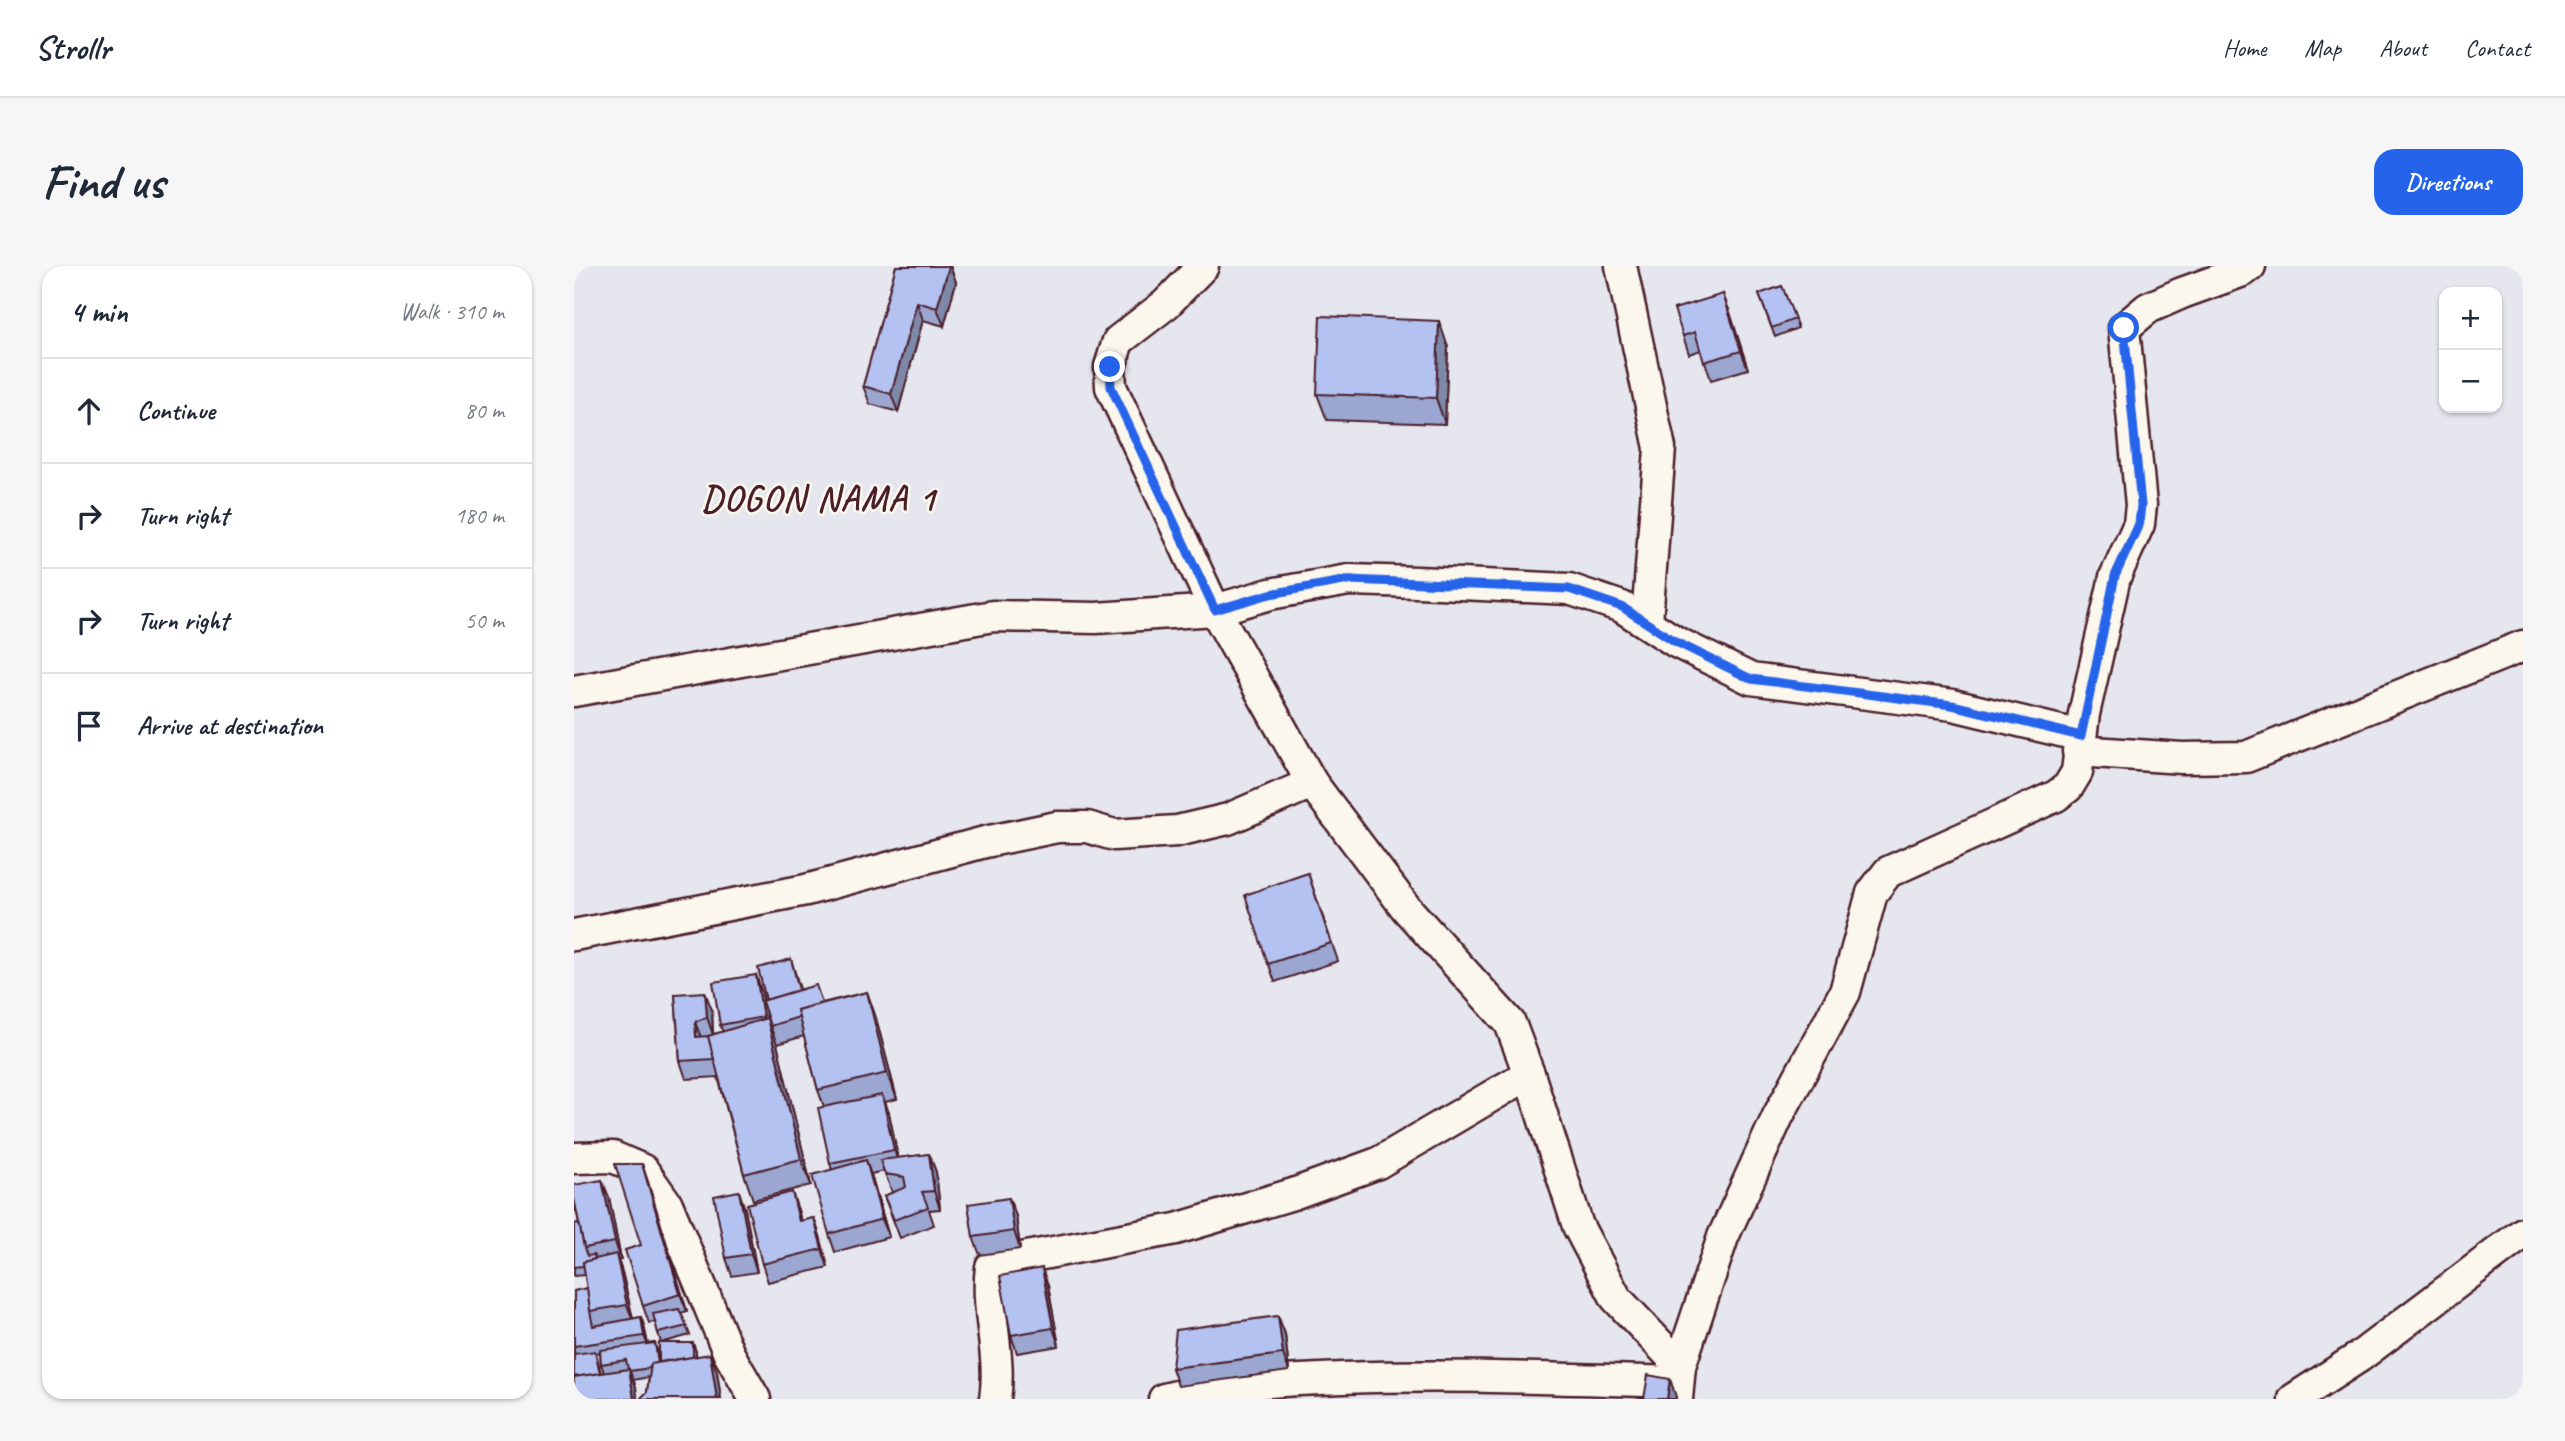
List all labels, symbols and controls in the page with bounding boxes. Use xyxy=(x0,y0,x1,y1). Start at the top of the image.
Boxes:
text: Strollr xyxy=(35,27,110,69)
text: Home xyxy=(2223,33,2266,63)
text: Map xyxy=(2304,33,2341,63)
text: About xyxy=(2379,33,2427,63)
text: Contact xyxy=(2465,33,2530,63)
button: Directions xyxy=(2374,149,2523,215)
text: Find us xyxy=(42,151,164,213)
map controls xyxy=(2439,287,2502,413)
button: + xyxy=(2439,287,2502,350)
text: 4 min xyxy=(70,293,127,331)
text: Walk · 310 m xyxy=(400,297,504,326)
route start xyxy=(2108,312,2139,343)
button: − xyxy=(2439,350,2502,413)
route end xyxy=(1094,351,1125,382)
icon: ahead xyxy=(70,392,108,430)
text: Continue xyxy=(137,394,215,427)
text: 80 m xyxy=(465,396,504,425)
district label: DOGON NAMA 1 xyxy=(702,476,938,521)
icon: right xyxy=(70,497,108,535)
text: Turn right xyxy=(137,499,228,532)
text: 180 m xyxy=(455,501,504,530)
icon: right xyxy=(70,602,108,640)
text: Turn right xyxy=(137,604,228,637)
text: 50 m xyxy=(465,606,504,635)
icon: arrive xyxy=(70,707,108,745)
text: Arrive at destination xyxy=(137,709,323,742)

